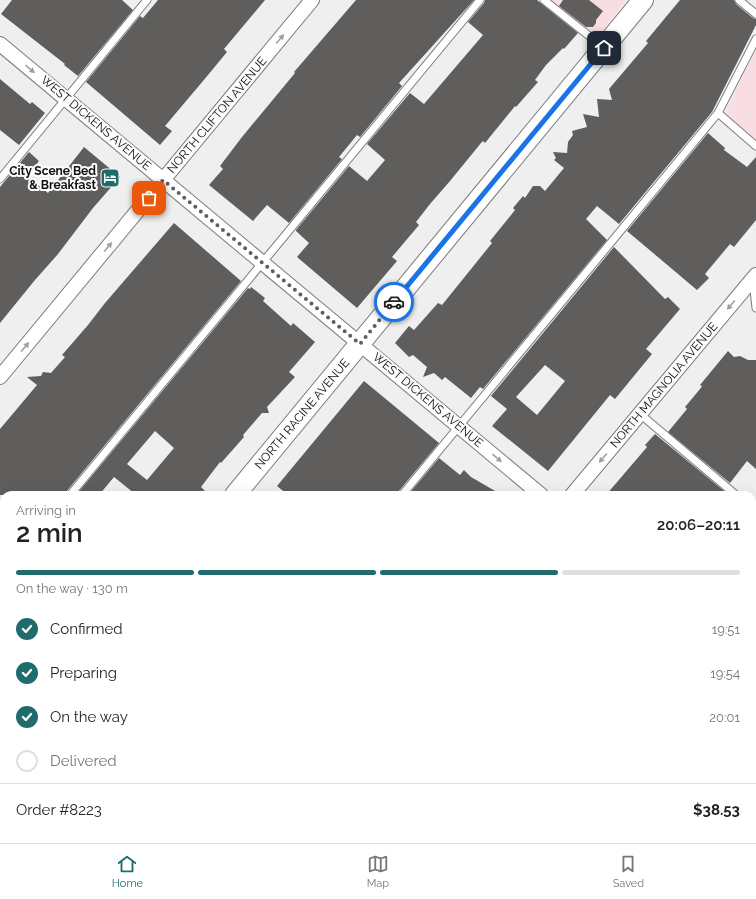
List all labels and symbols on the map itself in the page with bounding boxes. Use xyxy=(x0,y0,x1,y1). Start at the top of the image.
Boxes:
pin xyxy=(587,31,621,65)
one-way arrow xyxy=(275,34,284,44)
street label: NORTH CLIFTON AVENUE xyxy=(164,54,270,176)
one-way arrow xyxy=(25,64,35,73)
street label: WEST DICKENS AVENUE xyxy=(38,73,154,173)
place label: City Scene Bed & Breakfast xyxy=(9,164,96,192)
hotel icon: City Scene Bed & Breakfast xyxy=(99,167,121,189)
pin xyxy=(132,181,166,215)
one-way arrow xyxy=(103,242,112,252)
courier xyxy=(374,282,414,322)
one-way arrow xyxy=(727,299,736,310)
street label: NORTH MAGNOLIA AVENUE xyxy=(607,319,721,451)
one-way arrow xyxy=(20,342,29,353)
street label: WEST DICKENS AVENUE xyxy=(370,350,486,450)
street label: NORTH RACINE AVENUE xyxy=(252,356,352,472)
one-way arrow xyxy=(598,453,607,464)
one-way arrow xyxy=(492,454,503,463)

